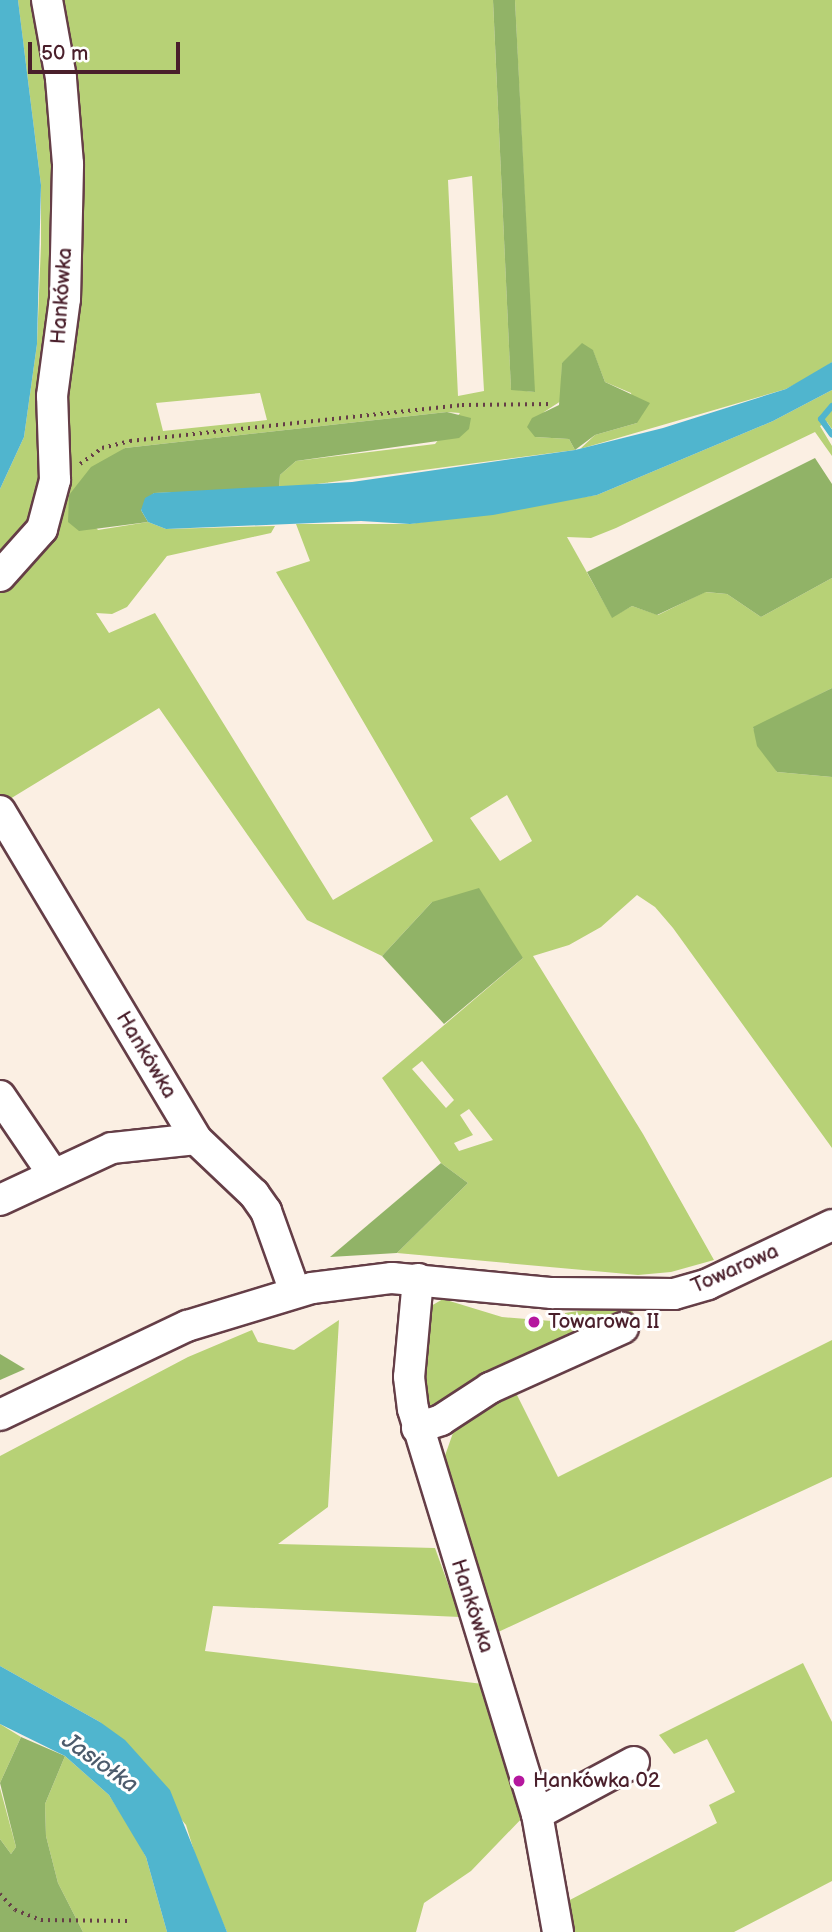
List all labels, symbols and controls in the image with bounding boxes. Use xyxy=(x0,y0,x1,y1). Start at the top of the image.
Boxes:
scale bar xyxy=(32,28,184,72)
text: 50 m xyxy=(41,41,88,66)
street label: Hankówka xyxy=(46,247,78,345)
street label: Hankówka xyxy=(110,1007,182,1103)
street label: Towarowa xyxy=(687,1239,783,1299)
place label: Towarowa II xyxy=(548,1309,660,1335)
marker: Towarowa II xyxy=(526,1314,542,1330)
street label: Hankówka xyxy=(445,1556,499,1656)
water label: Jasiołka xyxy=(57,1727,143,1799)
place label: Hankówka 02 xyxy=(533,1768,660,1794)
marker: Hankówka 02 xyxy=(511,1773,527,1789)

